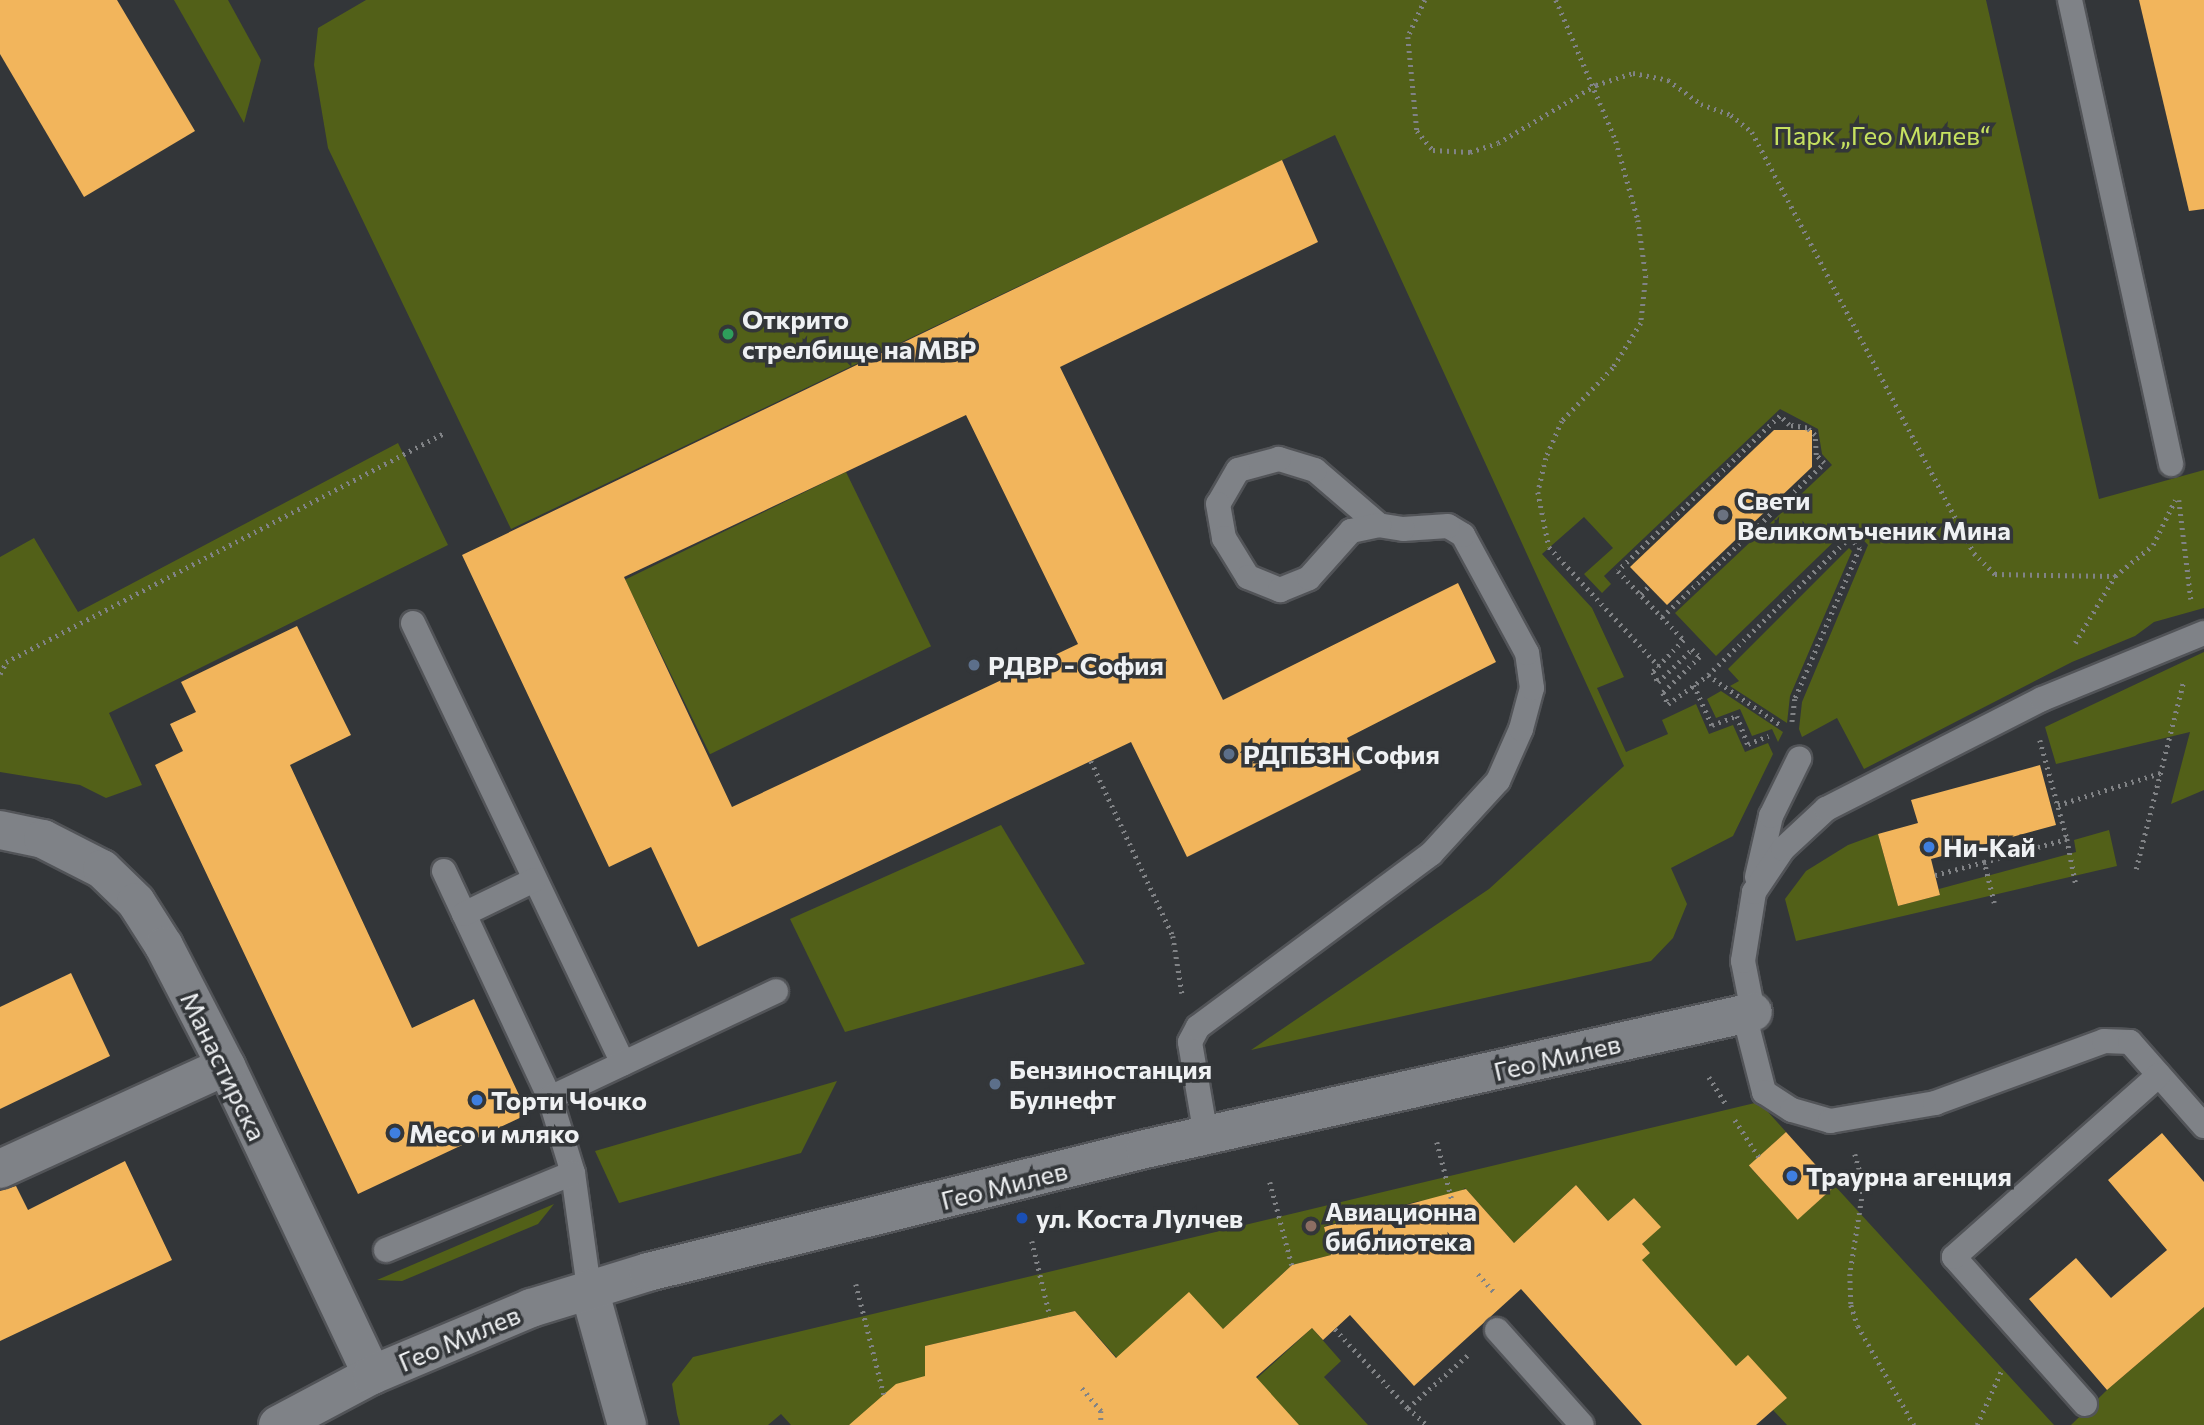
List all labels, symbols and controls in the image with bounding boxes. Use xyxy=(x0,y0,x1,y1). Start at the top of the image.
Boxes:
park label: Парк „Гео Милев“ xyxy=(1773,119,1991,151)
place label: Открито стрелбище на МВР xyxy=(742,303,976,364)
marker: Открито стрелбище на МВР xyxy=(720,326,736,342)
place label: Свети Великомъченик Мина xyxy=(1737,484,2011,546)
marker: Свети Великомъченик Мина xyxy=(1715,507,1731,523)
place label: РДВР - София xyxy=(988,649,1164,681)
marker: РДВР - София xyxy=(966,657,982,673)
place label: РДПБЗН София xyxy=(1243,738,1440,770)
marker: РДПБЗН София xyxy=(1221,746,1237,762)
place label: Ни-Кай xyxy=(1943,831,2036,863)
marker: Ни-Кай xyxy=(1921,839,1937,855)
street label: Манастирска xyxy=(175,986,273,1146)
street label: Гео Милев xyxy=(1491,1027,1623,1087)
place label: Бензиностанция Булнефт xyxy=(1009,1053,1212,1114)
marker: Бензиностанция Булнефт xyxy=(987,1076,1003,1092)
place label: Торти Чочко xyxy=(491,1084,647,1116)
marker: Торти Чочко xyxy=(469,1092,485,1108)
place label: Месо и мляко xyxy=(409,1117,580,1149)
marker: Месо и мляко xyxy=(387,1125,403,1141)
street label: Гео Милев xyxy=(938,1154,1070,1216)
place label: Траурна агенция xyxy=(1806,1160,2012,1192)
marker: Траурна агенция xyxy=(1784,1168,1800,1184)
place label: Авиационна библиотека xyxy=(1325,1195,1477,1256)
place label: ул. Коста Лулчев xyxy=(1036,1202,1243,1234)
marker: ул. Коста Лулчев xyxy=(1014,1210,1030,1226)
marker: Авиационна библиотека xyxy=(1303,1218,1319,1234)
street label: Гео Милев xyxy=(393,1298,525,1378)

